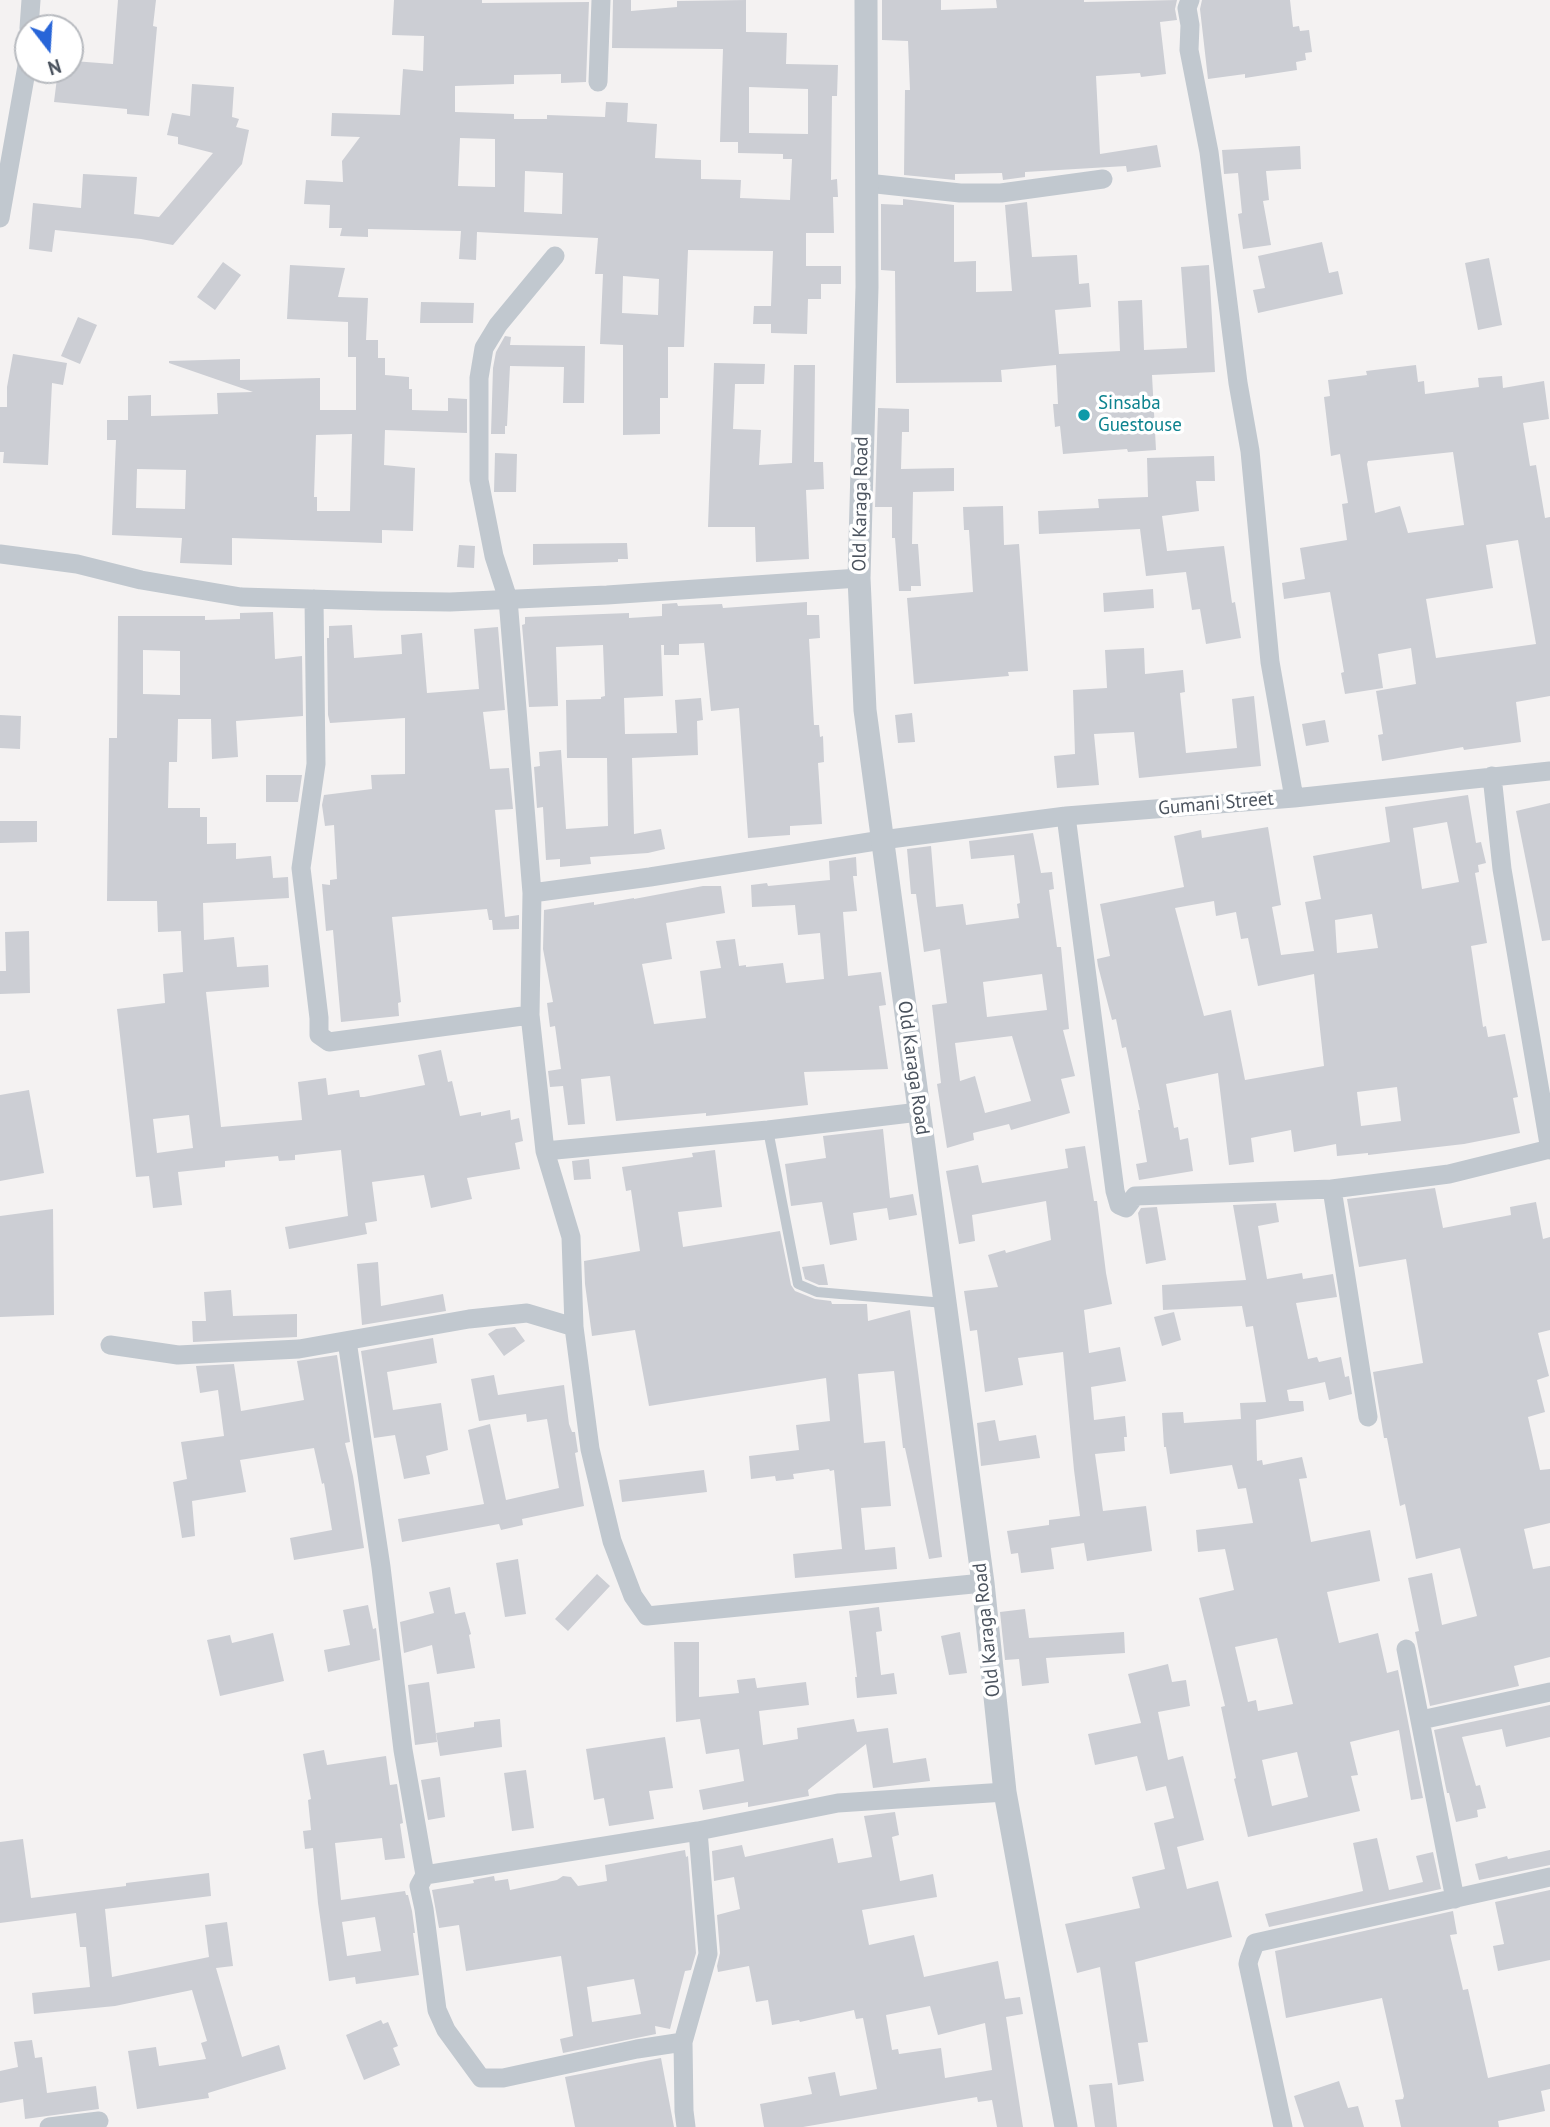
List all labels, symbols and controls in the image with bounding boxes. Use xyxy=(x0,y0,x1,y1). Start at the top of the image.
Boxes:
north arrow xyxy=(14,14,84,84)
text: N xyxy=(45,54,64,80)
place label: Sinsaba Guestouse xyxy=(1098,393,1182,437)
marker: Sinsaba Guestouse xyxy=(1076,407,1092,423)
street label: Old Karaga Road xyxy=(848,436,874,572)
street label: Gumani Street xyxy=(1157,788,1275,820)
street label: Old Karaga Road xyxy=(892,1000,934,1136)
street label: Old Karaga Road xyxy=(969,1562,1005,1698)

